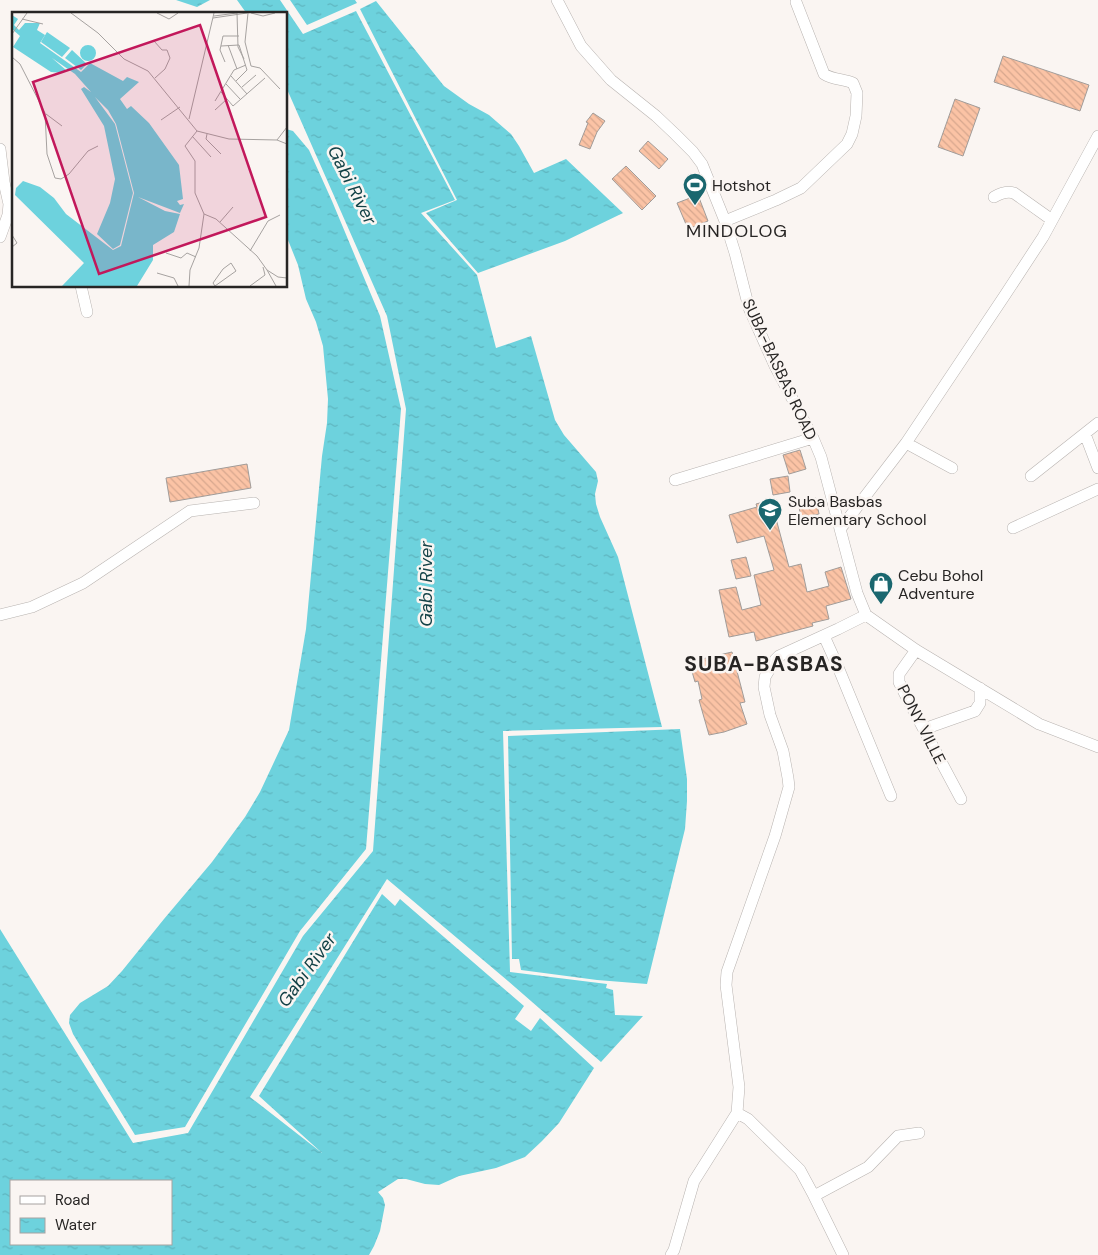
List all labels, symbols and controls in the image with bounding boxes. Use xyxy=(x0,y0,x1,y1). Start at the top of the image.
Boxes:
inset map xyxy=(12,12,288,288)
water label: Gabi River xyxy=(322,141,383,230)
sports icon: Hotshot xyxy=(682,172,708,206)
place label: Hotshot xyxy=(712,175,771,196)
district label: MINDOLOG xyxy=(686,219,788,243)
street label: SUBA-BASBAS ROAD xyxy=(738,295,822,443)
place label: Suba Basbas Elementary School xyxy=(788,491,926,530)
school or university icon: Suba Basbas Elementary School xyxy=(757,497,783,531)
water label: Gabi River xyxy=(414,540,438,627)
place label: Cebu Bohol Adventure xyxy=(898,565,983,604)
shop icon: Cebu Bohol Adventure xyxy=(868,571,894,605)
district label: SUBA-BASBAS xyxy=(684,650,844,678)
street label: PONY VILLE xyxy=(893,681,951,768)
water label: Gabi River xyxy=(272,927,343,1012)
legend xyxy=(10,1180,172,1245)
text: Road xyxy=(55,1190,90,1210)
text: Water xyxy=(55,1215,97,1235)

